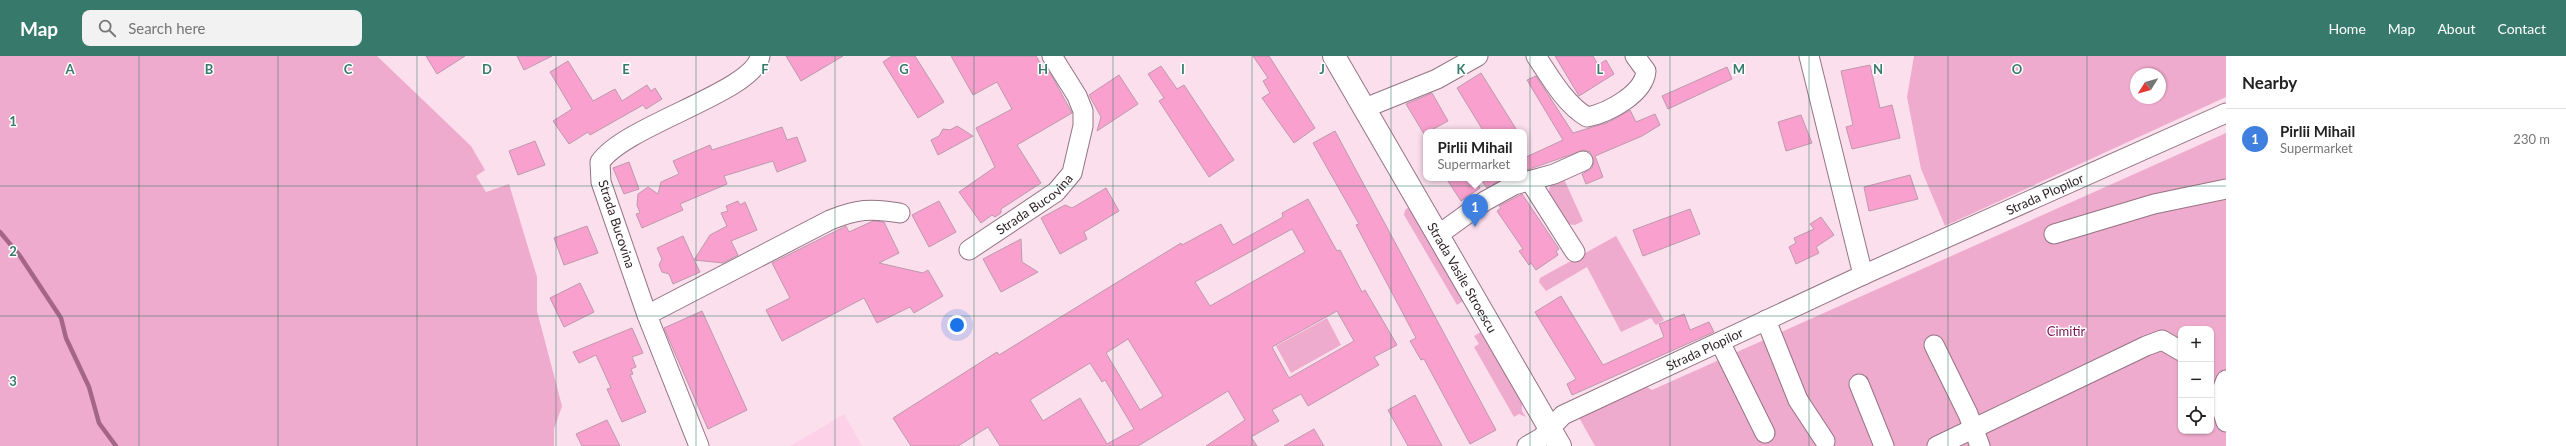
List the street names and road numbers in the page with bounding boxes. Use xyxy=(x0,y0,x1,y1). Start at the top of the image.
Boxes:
street label: Strada Plopilor xyxy=(2003,169,2086,218)
street label: Strada Bucovina xyxy=(993,170,1076,238)
street label: Strada Bucovina xyxy=(595,178,639,270)
street label: Strada Vasile Stroescu xyxy=(1424,219,1501,336)
street label: Strada Plopilor xyxy=(1663,324,1746,374)

